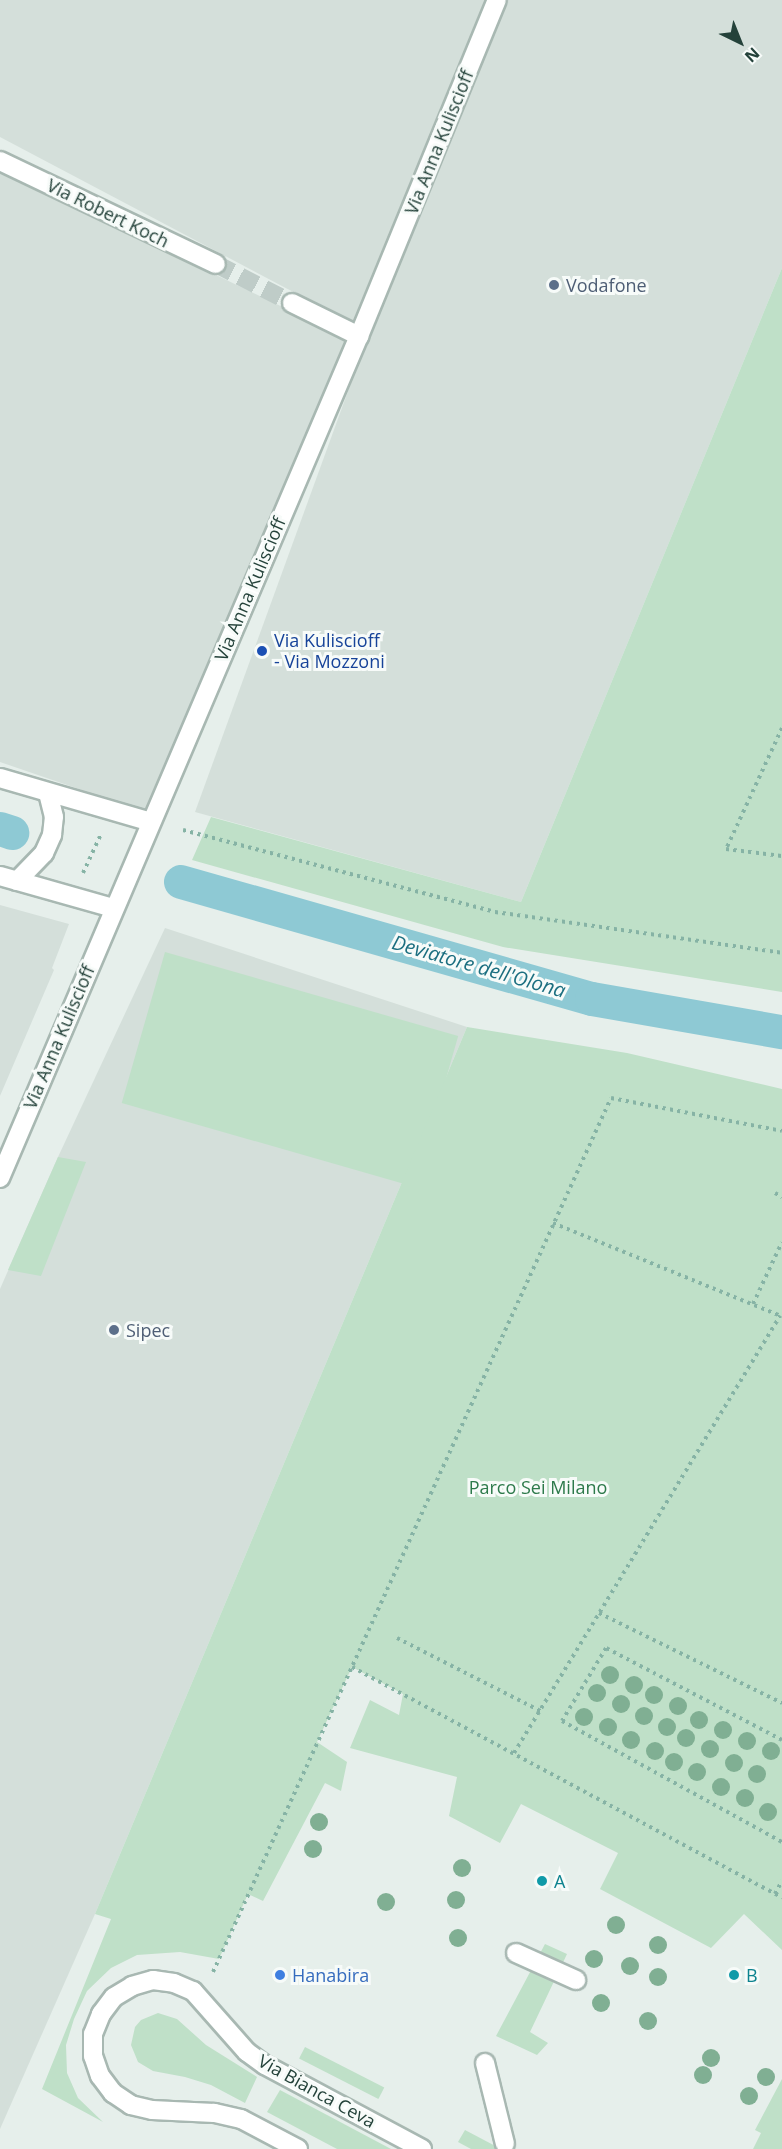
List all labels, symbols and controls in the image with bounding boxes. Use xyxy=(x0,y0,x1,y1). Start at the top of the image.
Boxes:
north arrow xyxy=(710,12,770,72)
text: N xyxy=(740,43,765,68)
street label: Via Anna Kuliscioff xyxy=(400,67,478,217)
street label: Via Robert Koch xyxy=(44,174,172,252)
place label: Vodafone xyxy=(566,274,647,296)
marker: Vodafone xyxy=(547,278,561,292)
street label: Via Anna Kuliscioff xyxy=(210,514,290,664)
place label: Via Kuliscioff - Via Mozzoni xyxy=(274,630,385,672)
marker: Via Kuliscioff - Via Mozzoni xyxy=(255,644,269,658)
water label: Deviatore dell'Olona xyxy=(390,930,568,1002)
street label: Via Anna Kuliscioff xyxy=(19,962,99,1112)
place label: Sipec xyxy=(126,1319,170,1341)
marker: Sipec xyxy=(107,1323,121,1337)
park label: Parco Sei Milano xyxy=(469,1476,607,1498)
place label: A xyxy=(554,1870,565,1892)
marker: A xyxy=(535,1874,549,1888)
place label: Hanabira xyxy=(292,1964,369,1986)
place label: B xyxy=(746,1964,758,1986)
marker: Hanabira xyxy=(273,1968,287,1982)
marker: B xyxy=(727,1968,741,1982)
street label: Via Bianca Ceva xyxy=(255,2050,379,2132)

